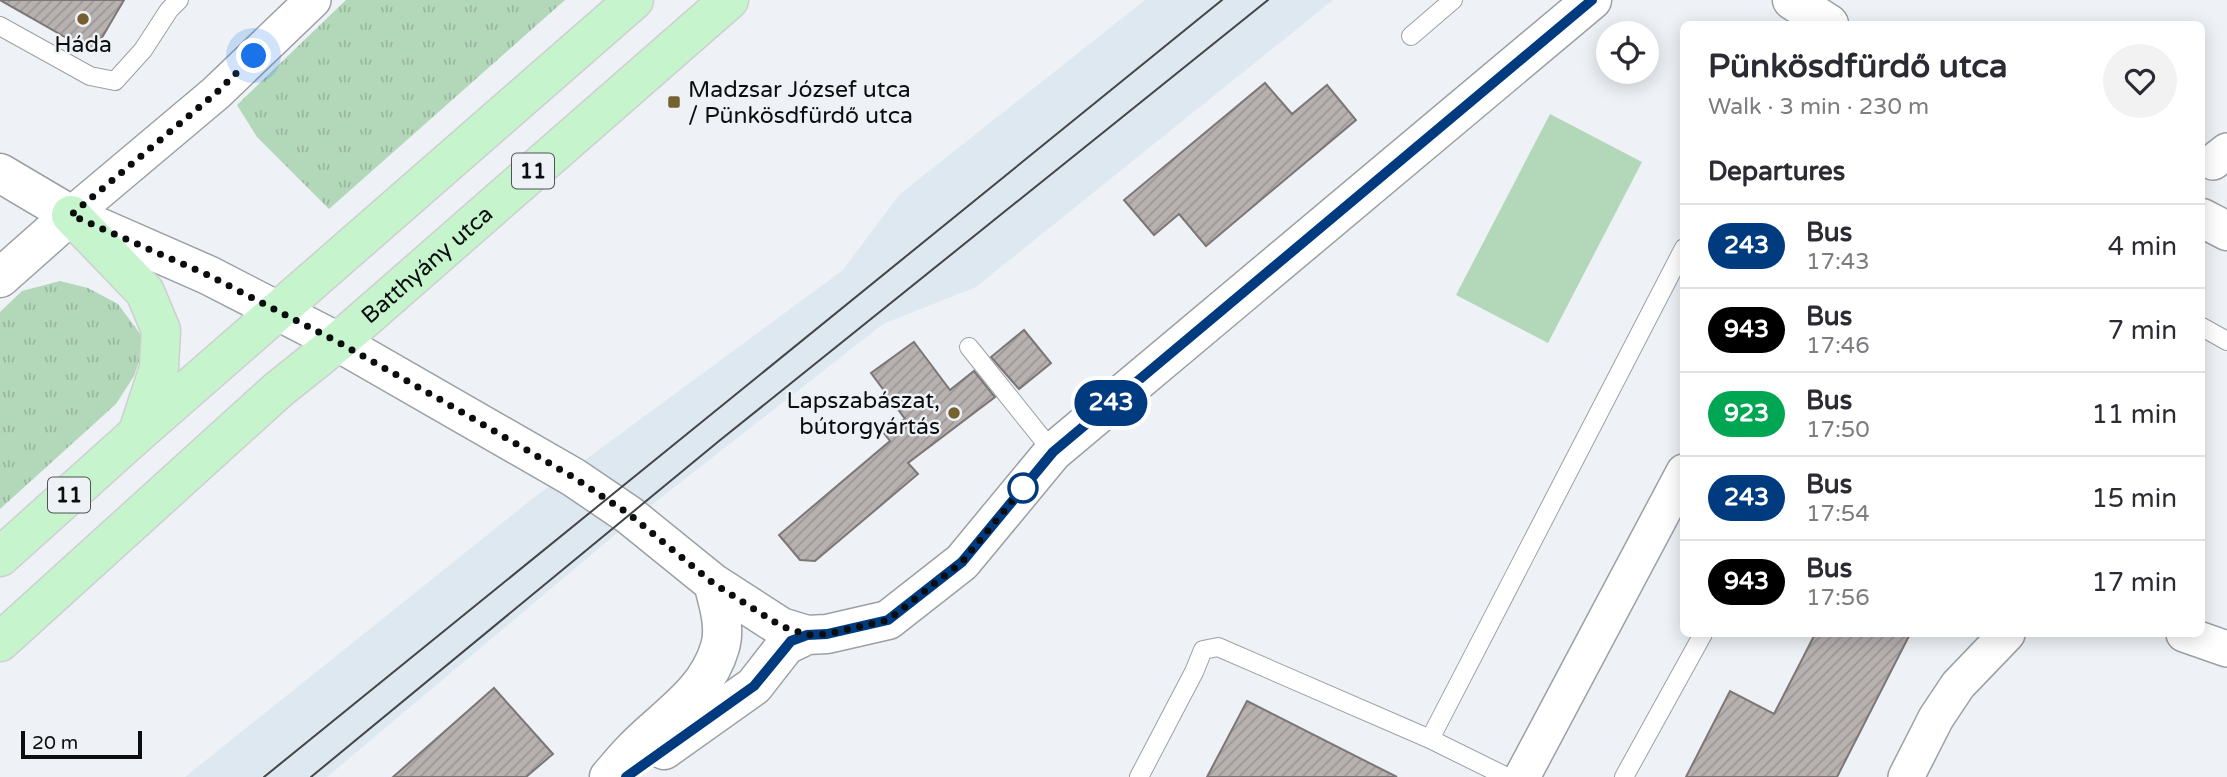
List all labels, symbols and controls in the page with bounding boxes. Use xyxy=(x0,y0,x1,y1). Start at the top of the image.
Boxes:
marker: Háda xyxy=(75,11,91,27)
map controls xyxy=(1596,21,1659,84)
button: locate xyxy=(1596,21,1659,84)
place label: Háda xyxy=(54,31,112,59)
your location xyxy=(236,38,271,73)
button: heart xyxy=(2103,44,2177,118)
text: Pünkösdfürdő utca xyxy=(1708,47,2007,86)
place label: Madzsar József utca / Pünkösdfürdő utca xyxy=(688,76,913,130)
text: Walk · 3 min · 230 m xyxy=(1708,93,1929,121)
marker: Madzsar József utca / Pünkösdfürdő utca xyxy=(666,94,682,110)
road number: 11 xyxy=(512,154,554,188)
text: Departures xyxy=(1708,156,1845,187)
street label: Batthyány utca xyxy=(356,200,499,330)
text: Bus xyxy=(1806,217,1852,248)
text: 243 xyxy=(1724,231,1769,260)
text: 4 min xyxy=(2108,231,2177,262)
text: 17:43 xyxy=(1806,248,1870,276)
text: Bus xyxy=(1806,301,1852,332)
text: 943 xyxy=(1724,315,1769,344)
text: 7 min xyxy=(2108,315,2177,346)
text: 17:46 xyxy=(1806,332,1870,360)
line badge: 243 xyxy=(1071,380,1151,426)
text: Bus xyxy=(1806,385,1852,416)
place label: Lapszabászat, bútorgyártás xyxy=(787,387,940,441)
text: 243 xyxy=(1088,388,1134,417)
text: 923 xyxy=(1724,399,1769,428)
text: 11 min xyxy=(2091,399,2177,430)
marker: Lapszabászat, bútorgyártás xyxy=(946,405,962,421)
text: 17:50 xyxy=(1806,416,1870,444)
text: Bus xyxy=(1806,469,1852,500)
unlabelled marker xyxy=(1008,473,1038,503)
road number: 11 xyxy=(48,477,90,512)
text: 243 xyxy=(1724,483,1769,512)
text: 15 min xyxy=(2091,483,2177,514)
text: 17:54 xyxy=(1806,500,1870,528)
text: Bus xyxy=(1806,553,1852,584)
text: 943 xyxy=(1724,567,1769,596)
text: 17 min xyxy=(2091,567,2177,598)
text: 17:56 xyxy=(1806,584,1870,612)
scale bar xyxy=(21,728,142,760)
text: 20 m xyxy=(32,732,78,754)

